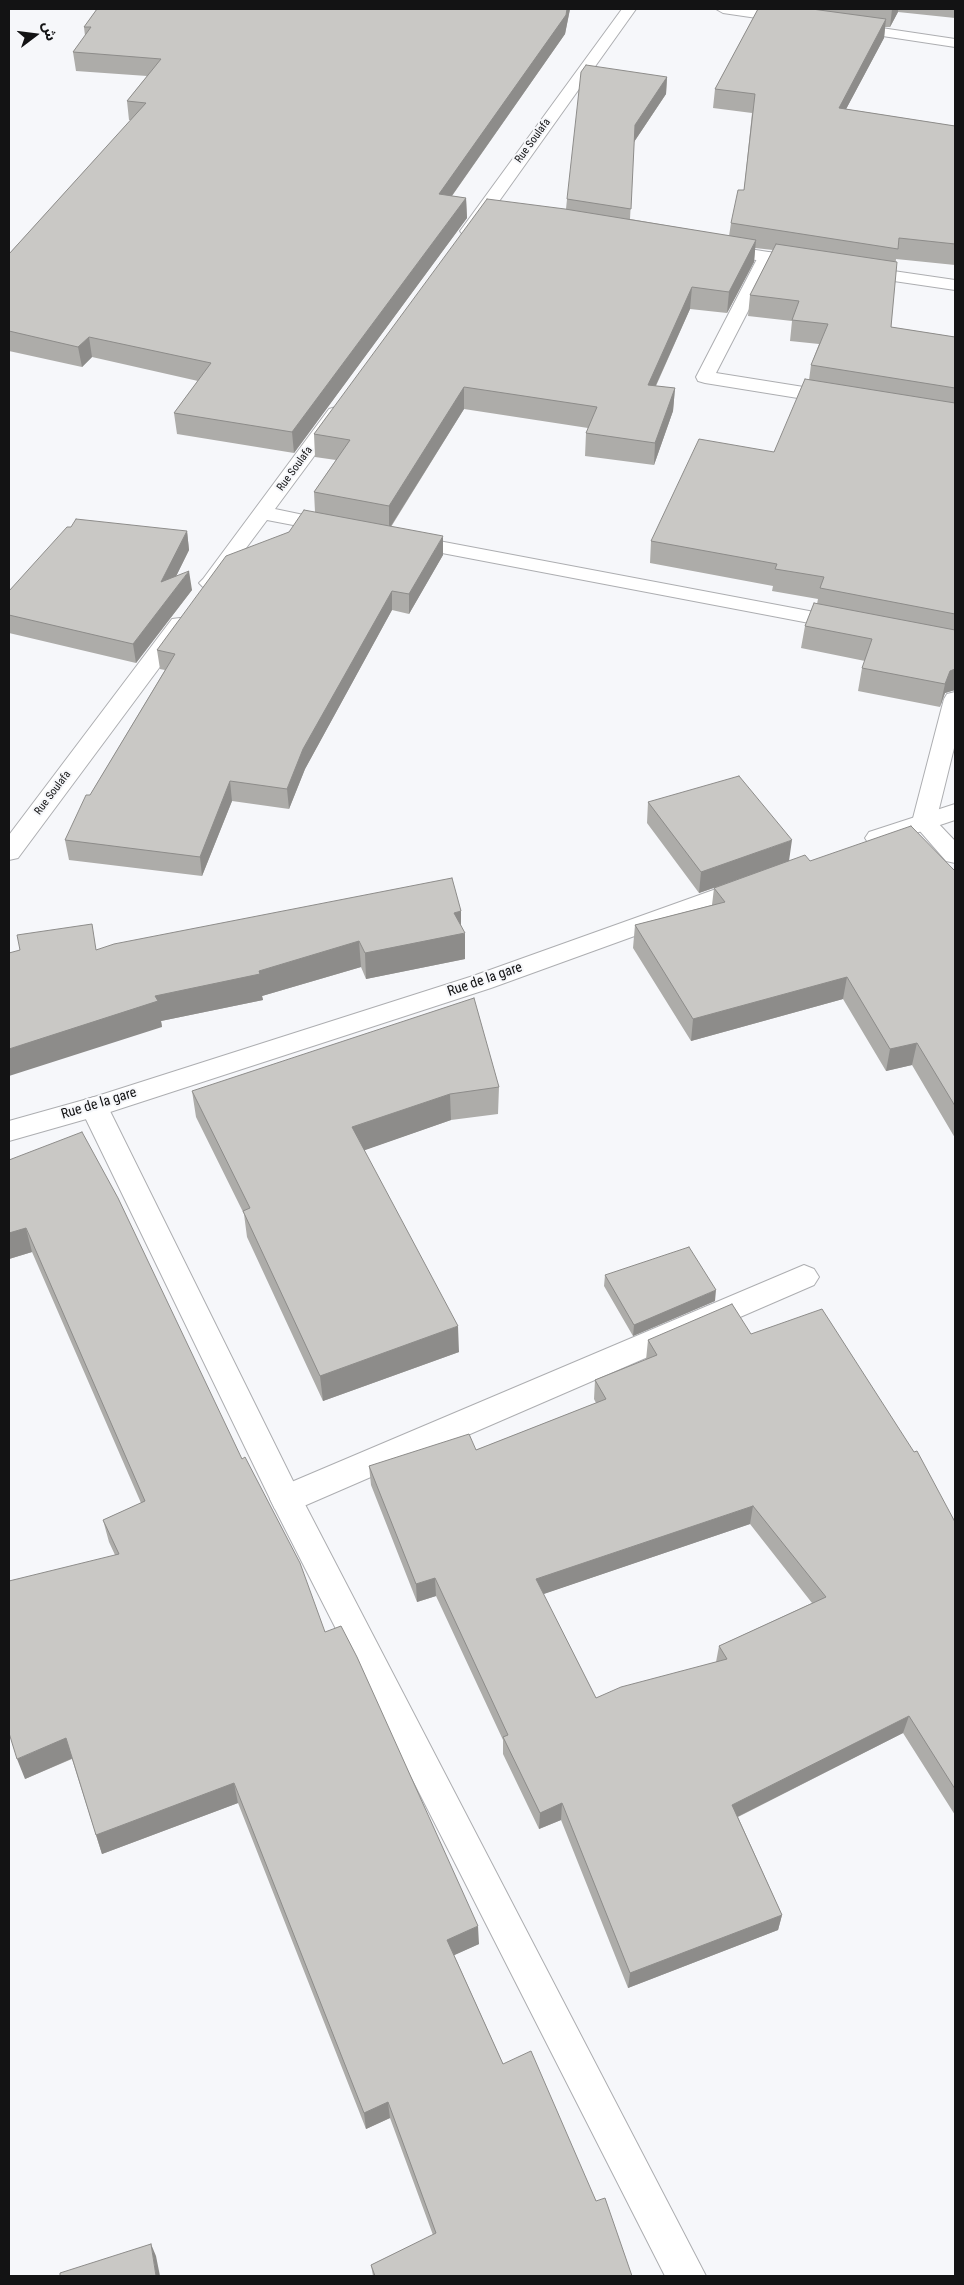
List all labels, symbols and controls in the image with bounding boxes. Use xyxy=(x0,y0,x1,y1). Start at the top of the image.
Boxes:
north arrow xyxy=(10,10,60,60)
text: ش xyxy=(39,20,60,42)
street label: Rue Soulafa xyxy=(512,116,554,166)
street label: Rue Soulafa xyxy=(274,444,316,494)
street label: Rue Soulafa xyxy=(32,768,74,818)
street label: Rue de la gare xyxy=(445,959,525,1001)
street label: Rue de la gare xyxy=(59,1085,139,1123)

